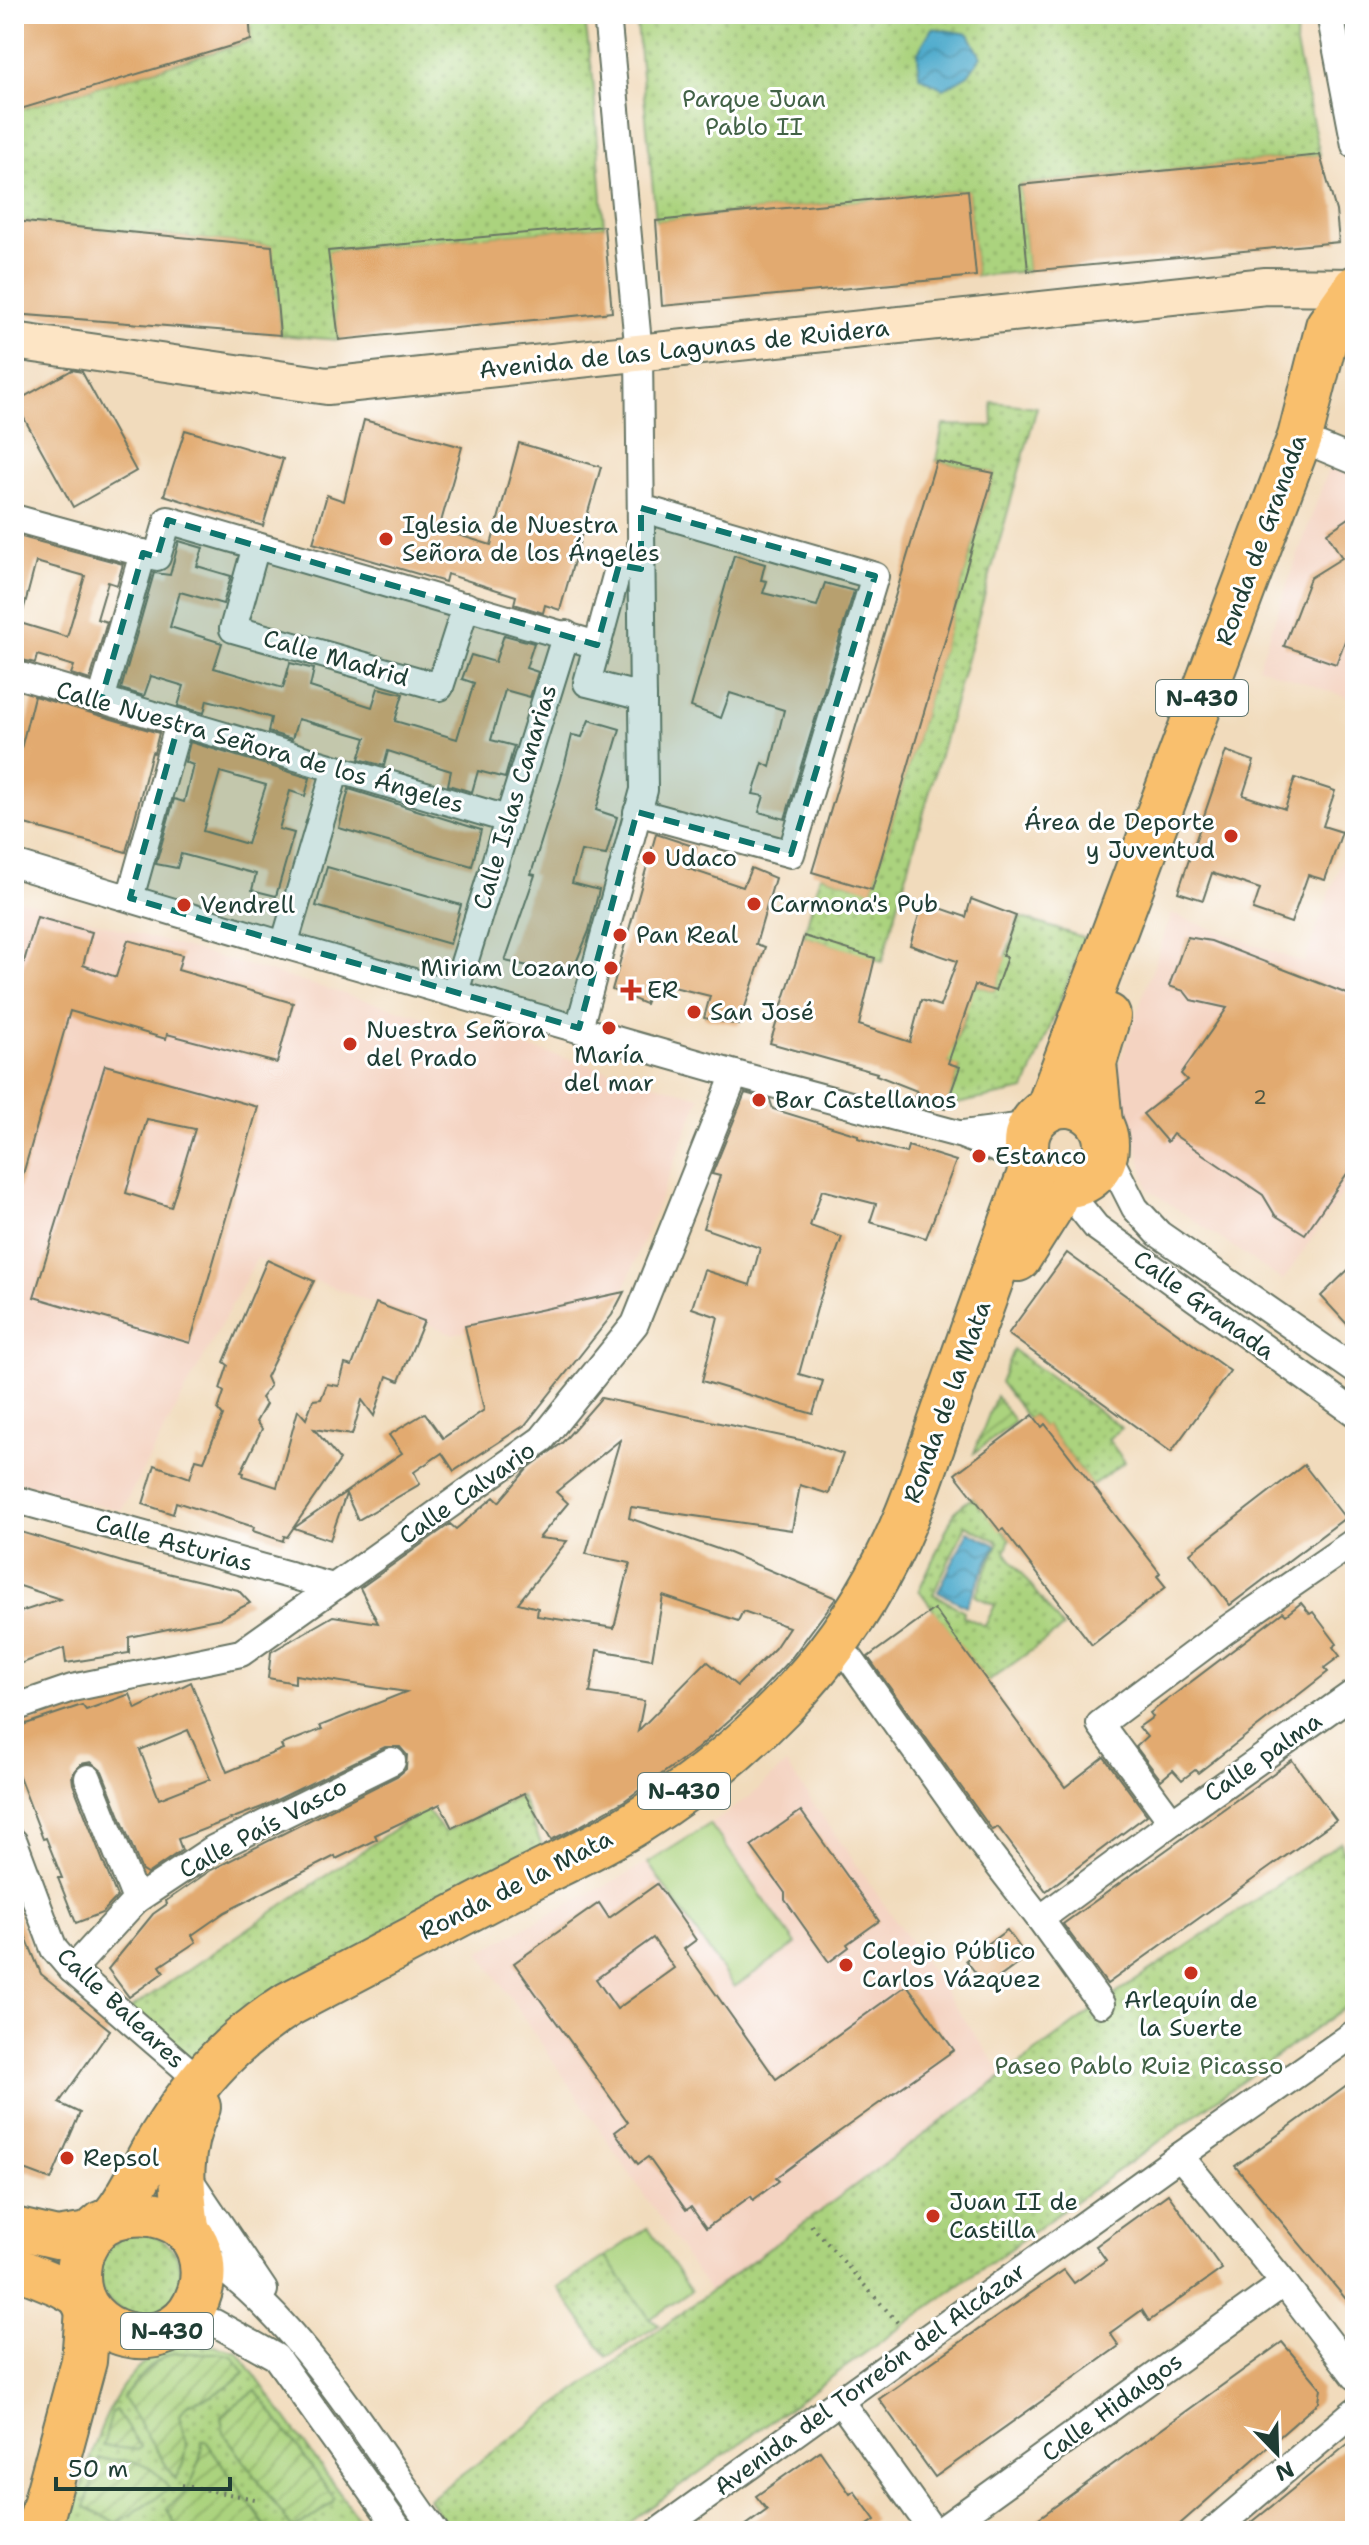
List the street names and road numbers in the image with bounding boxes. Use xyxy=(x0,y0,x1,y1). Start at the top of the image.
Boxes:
street label: Avenida de las Lagunas de Ruidera xyxy=(477,312,891,386)
street label: Ronda de Granada xyxy=(1208,430,1314,650)
street label: Calle Madrid xyxy=(259,622,413,694)
street label: Calle Nuestra Señora de los Ángeles xyxy=(52,673,468,821)
street label: Calle Islas Canarias xyxy=(466,680,564,914)
road number: N-430 xyxy=(1156,680,1248,716)
street label: Calle Granada xyxy=(1127,1243,1281,1367)
street label: Ronda de la Mata xyxy=(896,1297,998,1507)
street label: Calle Calvario xyxy=(392,1434,542,1552)
street label: Calle Asturias xyxy=(92,1507,256,1579)
street label: Calle palma xyxy=(1198,1705,1328,1809)
street label: Calle País Vasco xyxy=(173,1770,353,1886)
road number: N-430 xyxy=(638,1773,730,1809)
street label: Ronda de la Mata xyxy=(414,1822,618,1948)
street label: Calle Baleares xyxy=(50,1940,192,2076)
street label: Avenida del Torreón del Alcázar xyxy=(708,2255,1032,2503)
road number: N-430 xyxy=(121,2313,213,2349)
street label: Calle Hidalgos xyxy=(1035,2345,1189,2469)

